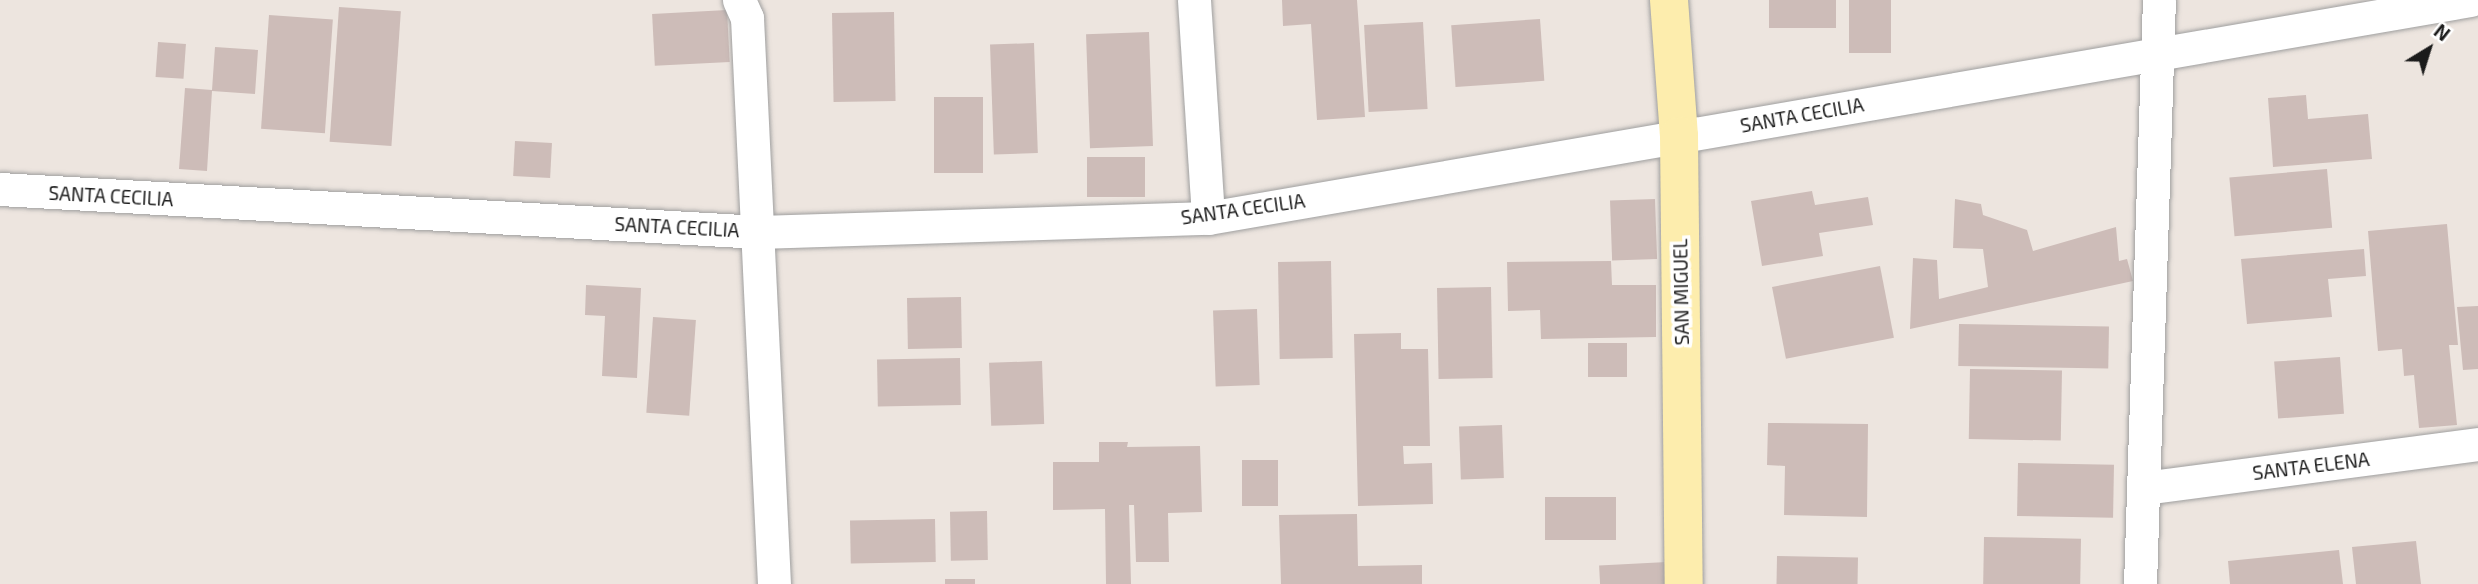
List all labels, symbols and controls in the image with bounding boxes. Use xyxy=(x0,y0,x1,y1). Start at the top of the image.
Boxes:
north arrow xyxy=(2394,14,2464,84)
text: N xyxy=(2430,19,2455,45)
street label: SANTA CECILIA xyxy=(1738,93,1866,137)
street label: SANTA CECILIA xyxy=(48,181,174,211)
street label: SANTA CECILIA xyxy=(1179,189,1307,229)
street label: SANTA CECILIA xyxy=(614,212,740,242)
street label: SAN MIGUEL xyxy=(1669,238,1693,346)
street label: SANTA ELENA xyxy=(2251,447,2371,485)

